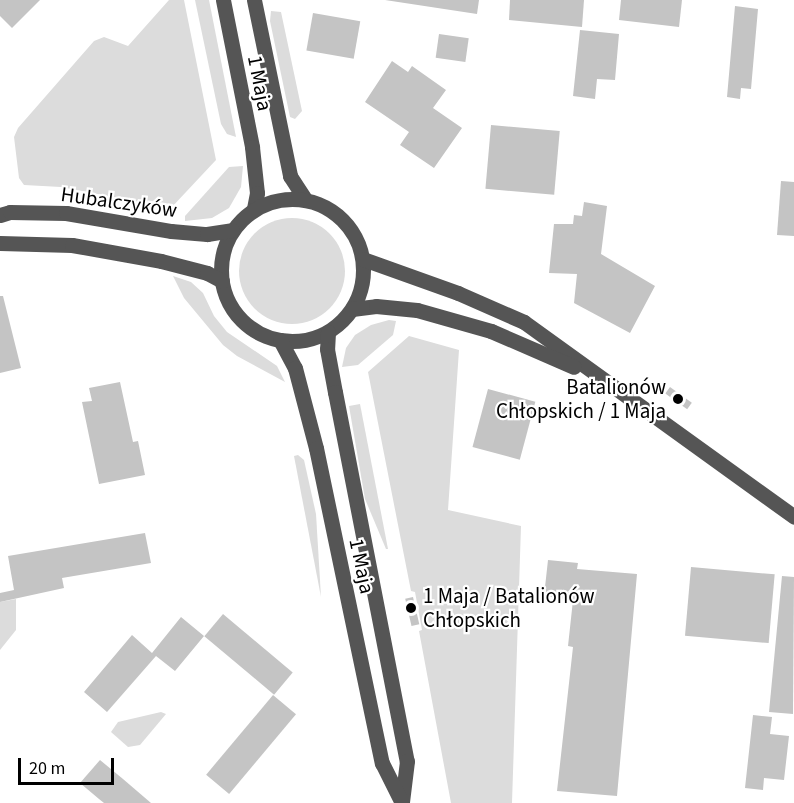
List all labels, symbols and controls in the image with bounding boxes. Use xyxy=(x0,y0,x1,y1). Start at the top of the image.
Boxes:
street label: 1 Maja xyxy=(242,53,278,113)
street label: Hubalczyków xyxy=(59,181,179,223)
place label: Batalionów Chłopskich / 1 Maja xyxy=(496,374,666,424)
marker: Batalionów Chłopskich / 1 Maja xyxy=(671,392,685,406)
street label: 1 Maja xyxy=(344,536,380,596)
place label: 1 Maja / Batalionów Chłopskich xyxy=(423,583,595,633)
marker: 1 Maja / Batalionów Chłopskich xyxy=(404,601,418,615)
scale bar xyxy=(21,746,117,784)
text: 20 m xyxy=(29,756,65,781)

